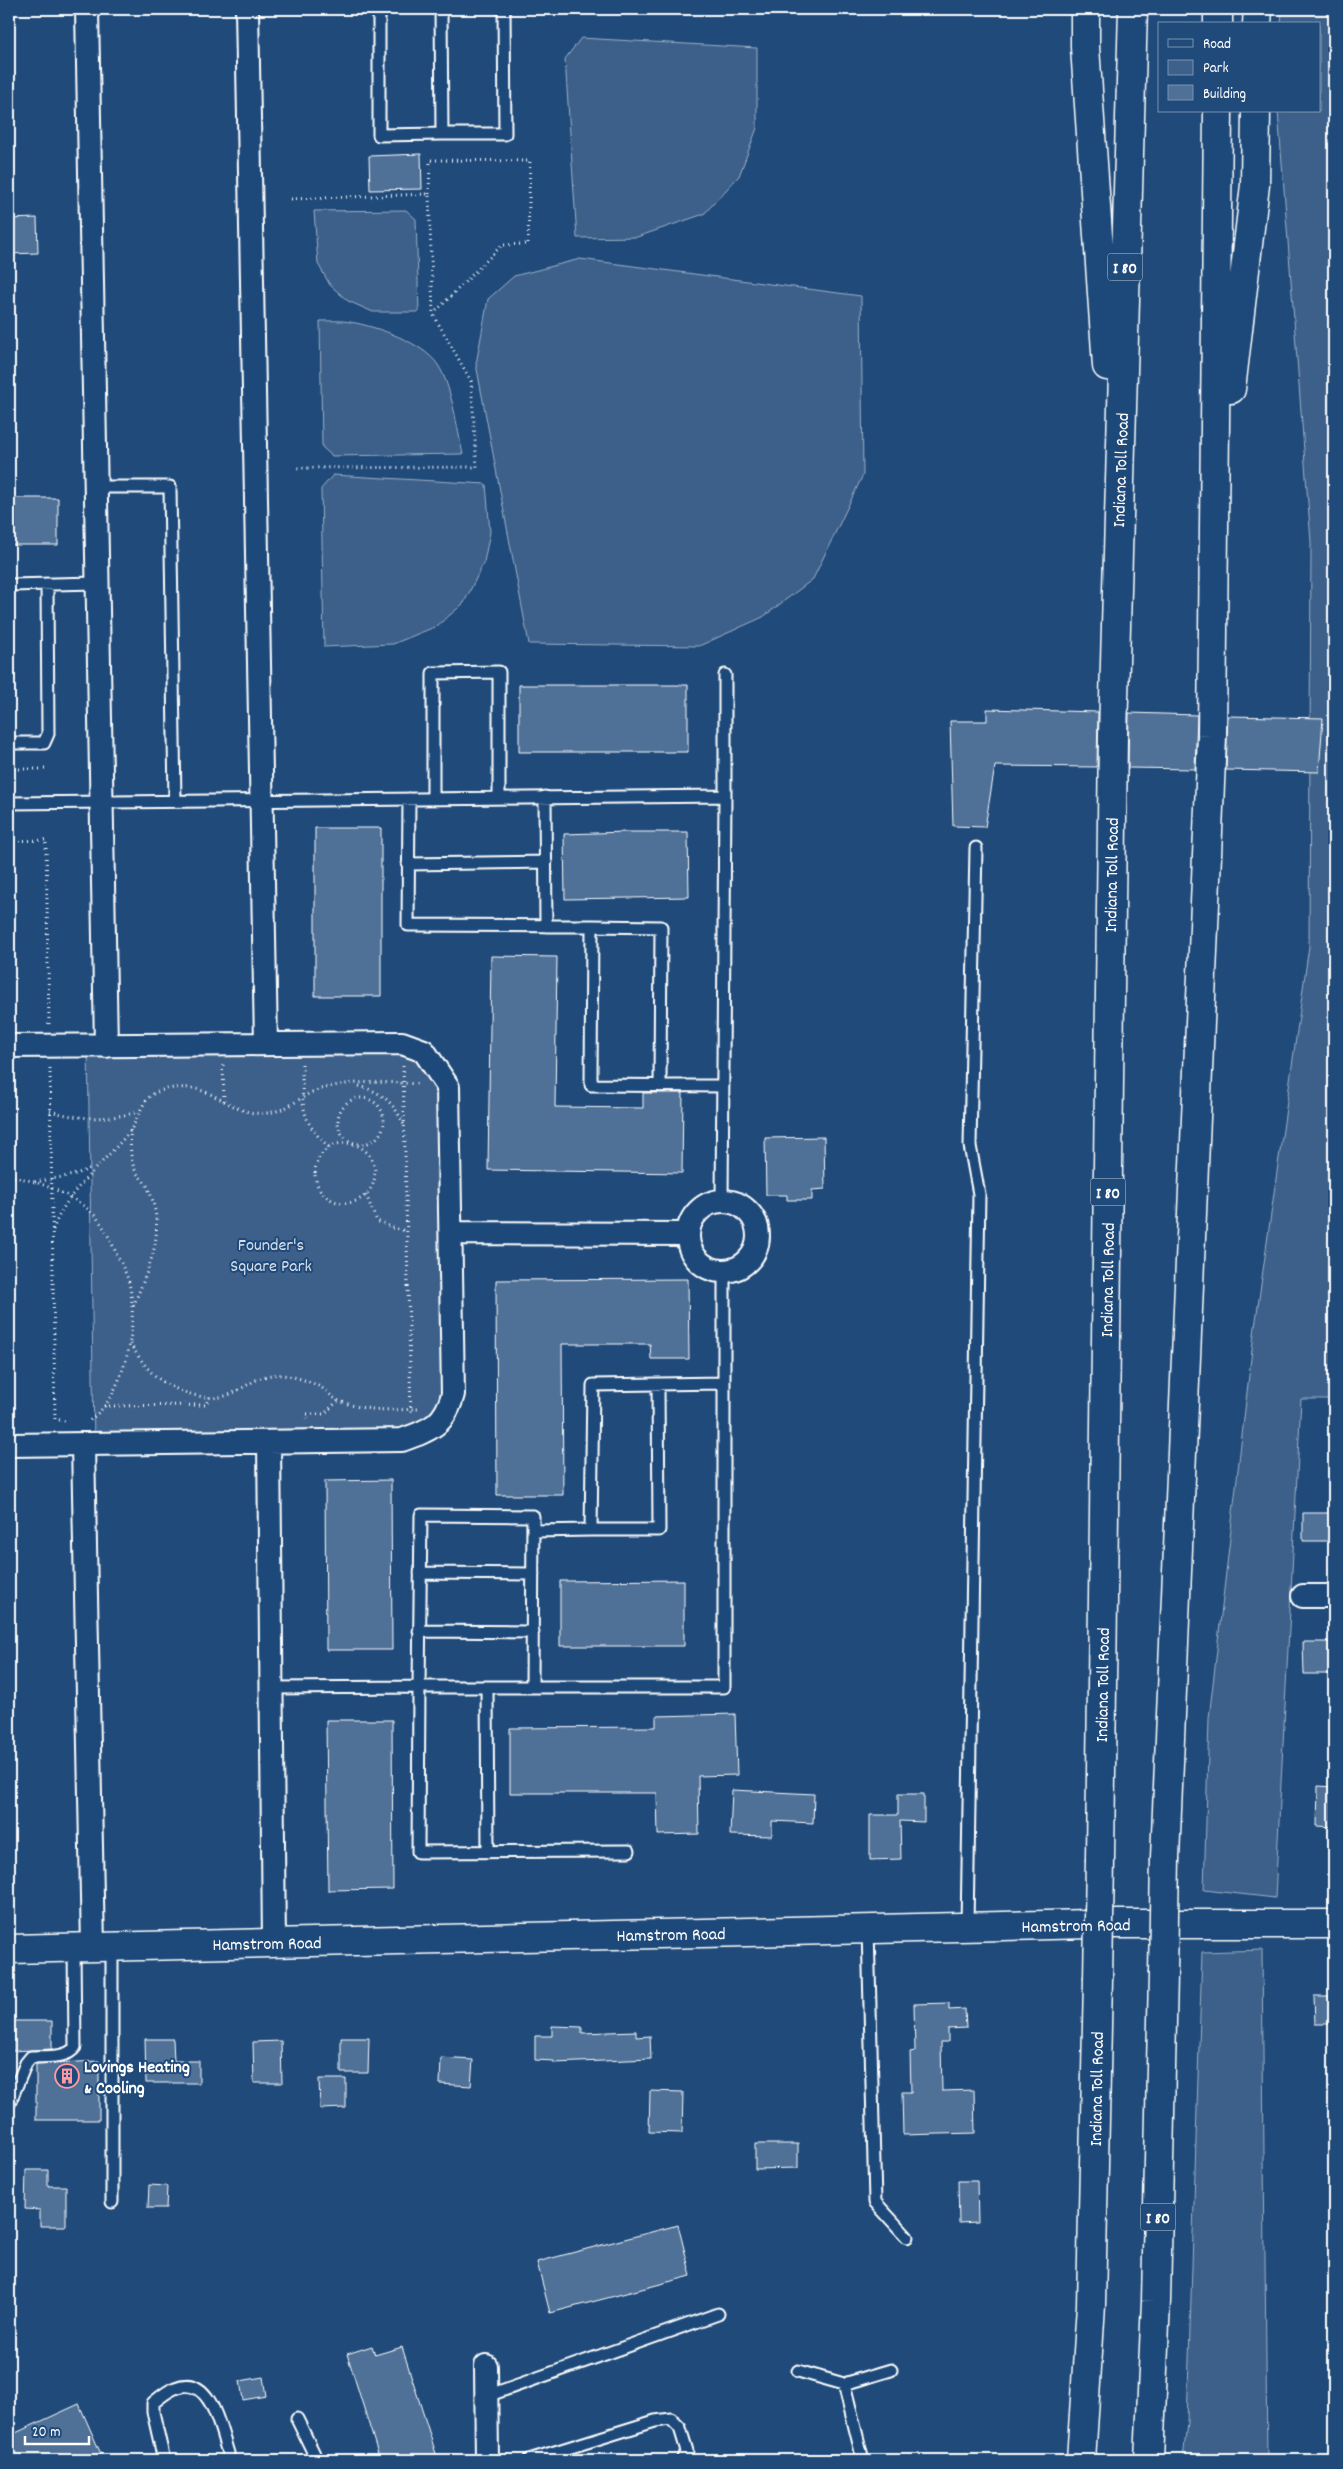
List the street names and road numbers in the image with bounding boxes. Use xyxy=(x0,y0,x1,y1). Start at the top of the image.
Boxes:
road number: I 80 xyxy=(1108,253,1142,280)
street label: Indiana Toll Road xyxy=(1108,412,1137,528)
street label: Indiana Toll Road xyxy=(1100,817,1127,933)
road number: I 80 xyxy=(1090,1178,1126,1206)
street label: Indiana Toll Road xyxy=(1096,1222,1123,1338)
street label: Indiana Toll Road xyxy=(1091,1627,1118,1743)
street label: Hamstrom Road xyxy=(1021,1914,1131,1941)
street label: Hamstrom Road xyxy=(616,1923,726,1950)
street label: Hamstrom Road xyxy=(212,1932,322,1959)
street label: Indiana Toll Road xyxy=(1085,2031,1112,2147)
road number: I 80 xyxy=(1140,2204,1176,2230)

